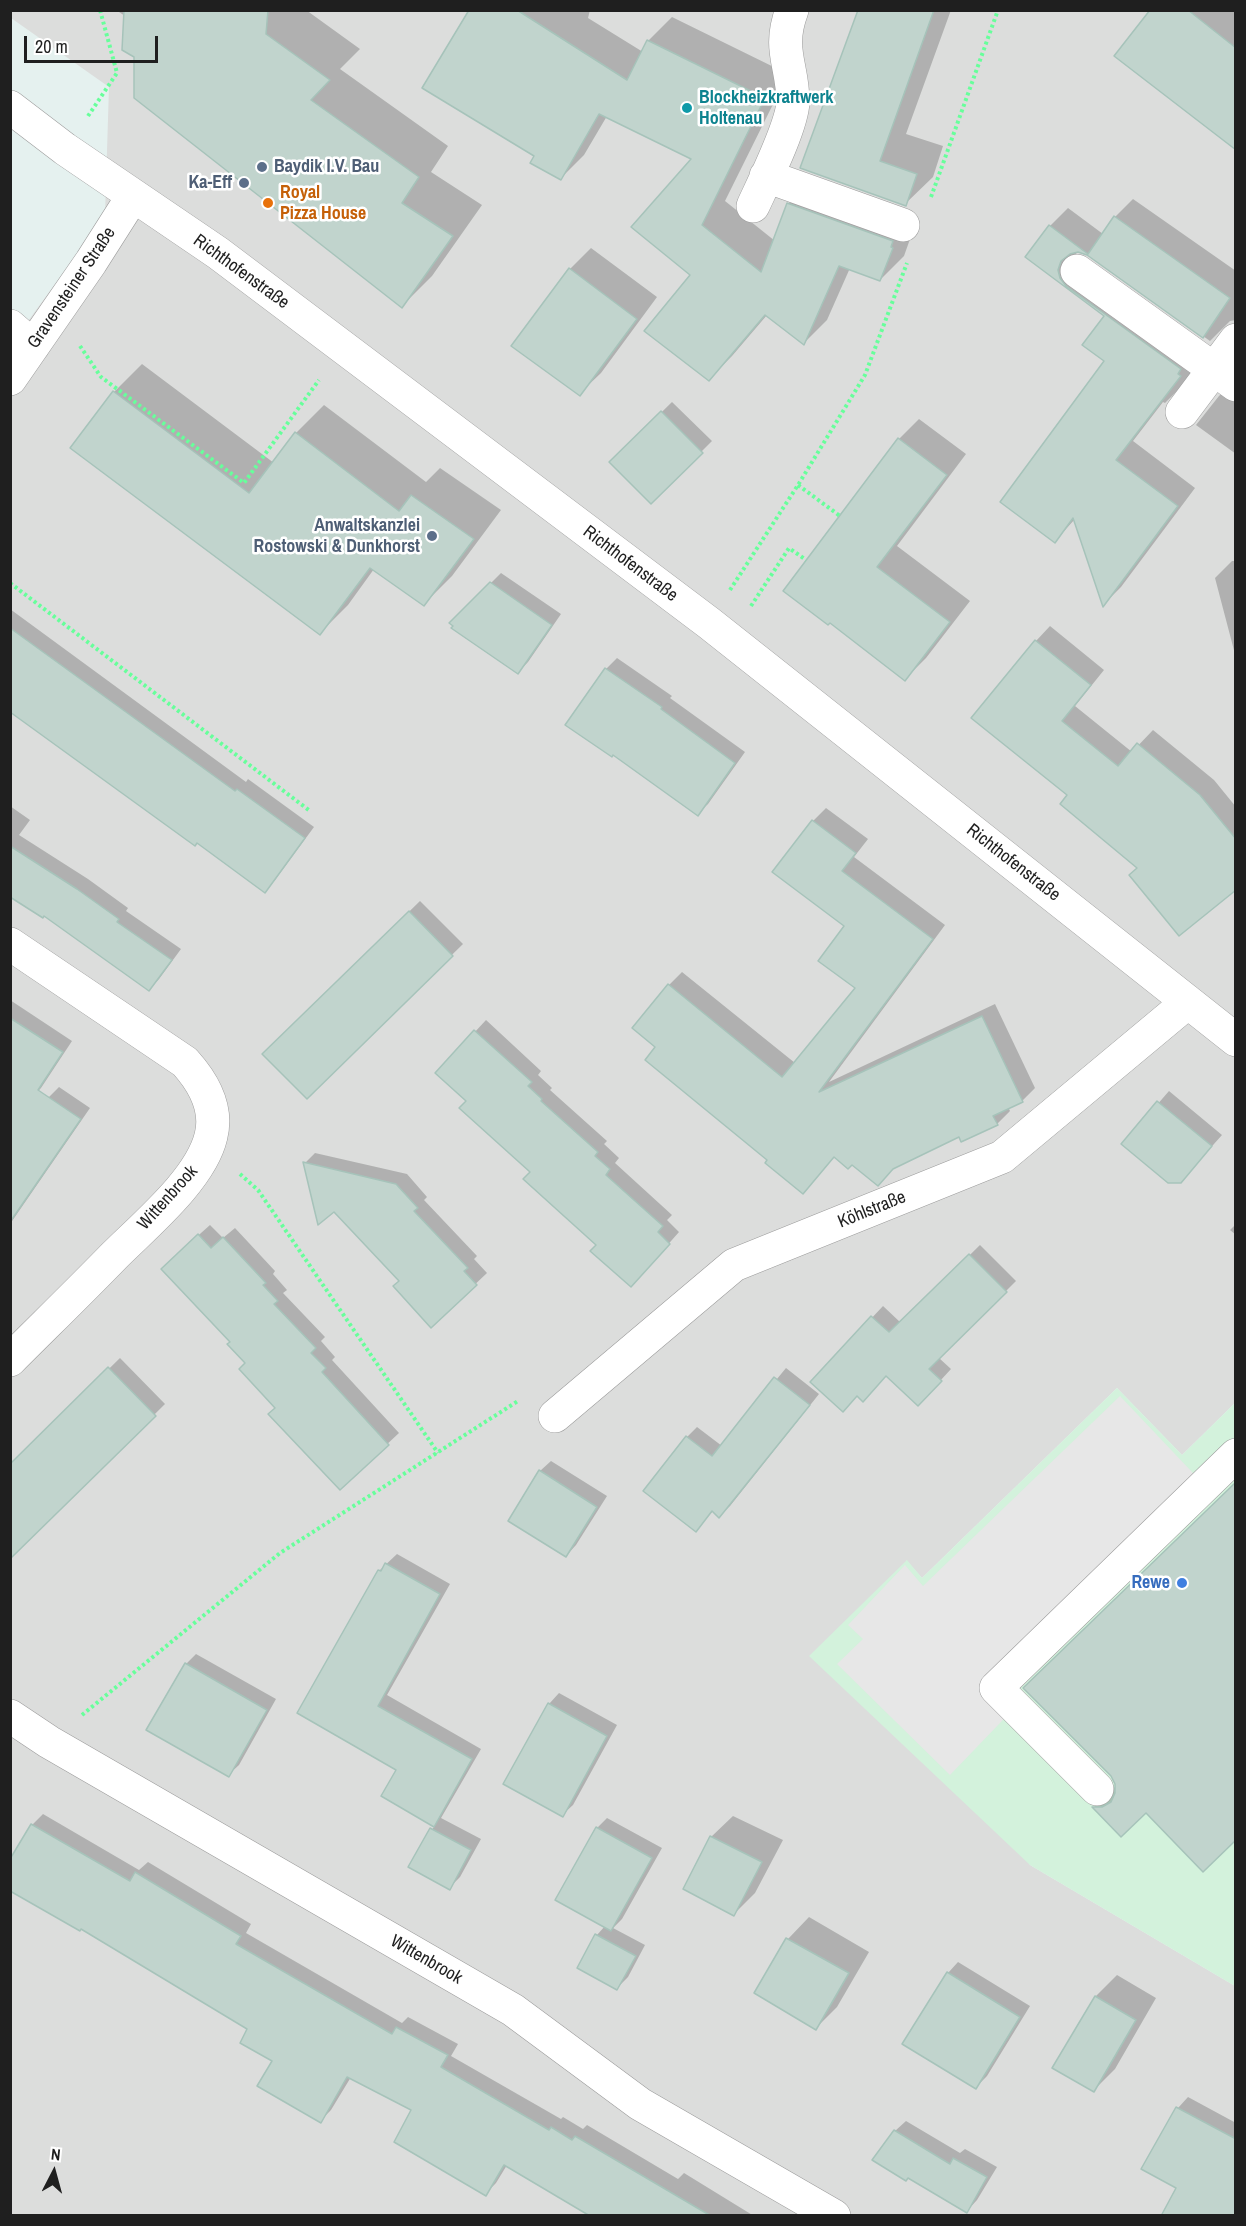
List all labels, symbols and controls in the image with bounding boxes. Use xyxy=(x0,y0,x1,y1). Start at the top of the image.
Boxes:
scale bar xyxy=(27,24,160,62)
text: 20 m xyxy=(35,34,68,59)
place label: Blockheizkraftwerk Holtenau xyxy=(699,87,834,130)
marker: Blockheizkraftwerk Holtenau xyxy=(680,101,694,115)
place label: Baydik I.V. Bau xyxy=(274,156,379,178)
marker: Baydik I.V. Bau xyxy=(255,160,269,174)
place label: Ka-Eff xyxy=(189,172,232,194)
marker: Ka-Eff xyxy=(237,176,251,190)
place label: Royal Pizza House xyxy=(280,182,366,224)
marker: Royal Pizza House xyxy=(261,196,275,210)
street label: Gravensteiner Straße xyxy=(23,223,121,353)
street label: Richthofenstraße xyxy=(189,230,293,314)
place label: Anwaltskanzlei Rostowski & Dunkhorst xyxy=(254,515,420,558)
street label: Richthofenstraße xyxy=(578,521,682,607)
marker: Anwaltskanzlei Rostowski & Dunkhorst xyxy=(425,529,439,543)
street label: Richthofenstraße xyxy=(962,820,1064,906)
street label: Wittenbrook xyxy=(133,1161,203,1235)
street label: Köhlstraße xyxy=(835,1187,909,1233)
place label: Rewe xyxy=(1131,1572,1170,1594)
marker: Rewe xyxy=(1175,1576,1189,1590)
street label: Wittenbrook xyxy=(386,1931,466,1989)
north arrow xyxy=(24,2142,84,2202)
text: N xyxy=(50,2143,62,2166)

